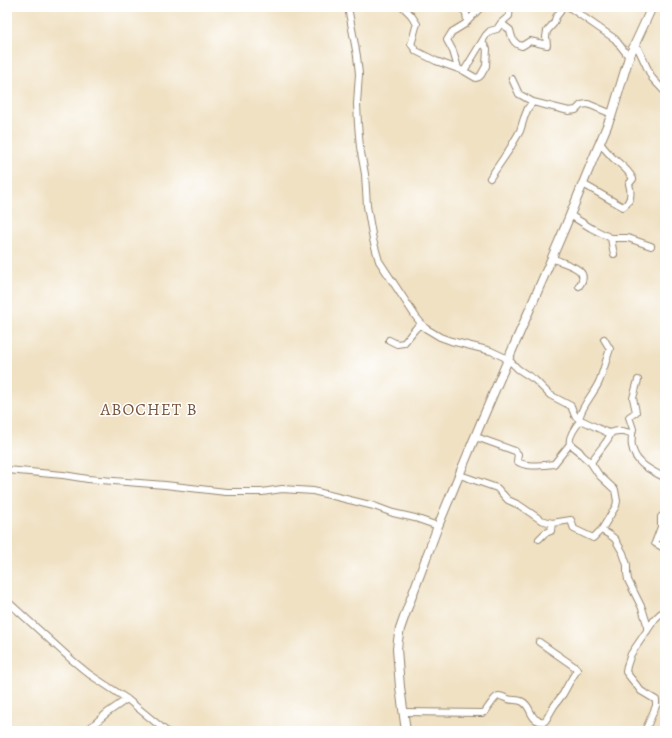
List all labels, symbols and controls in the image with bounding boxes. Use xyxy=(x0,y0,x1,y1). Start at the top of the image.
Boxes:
district label: ABOCHET B xyxy=(99,398,198,421)

